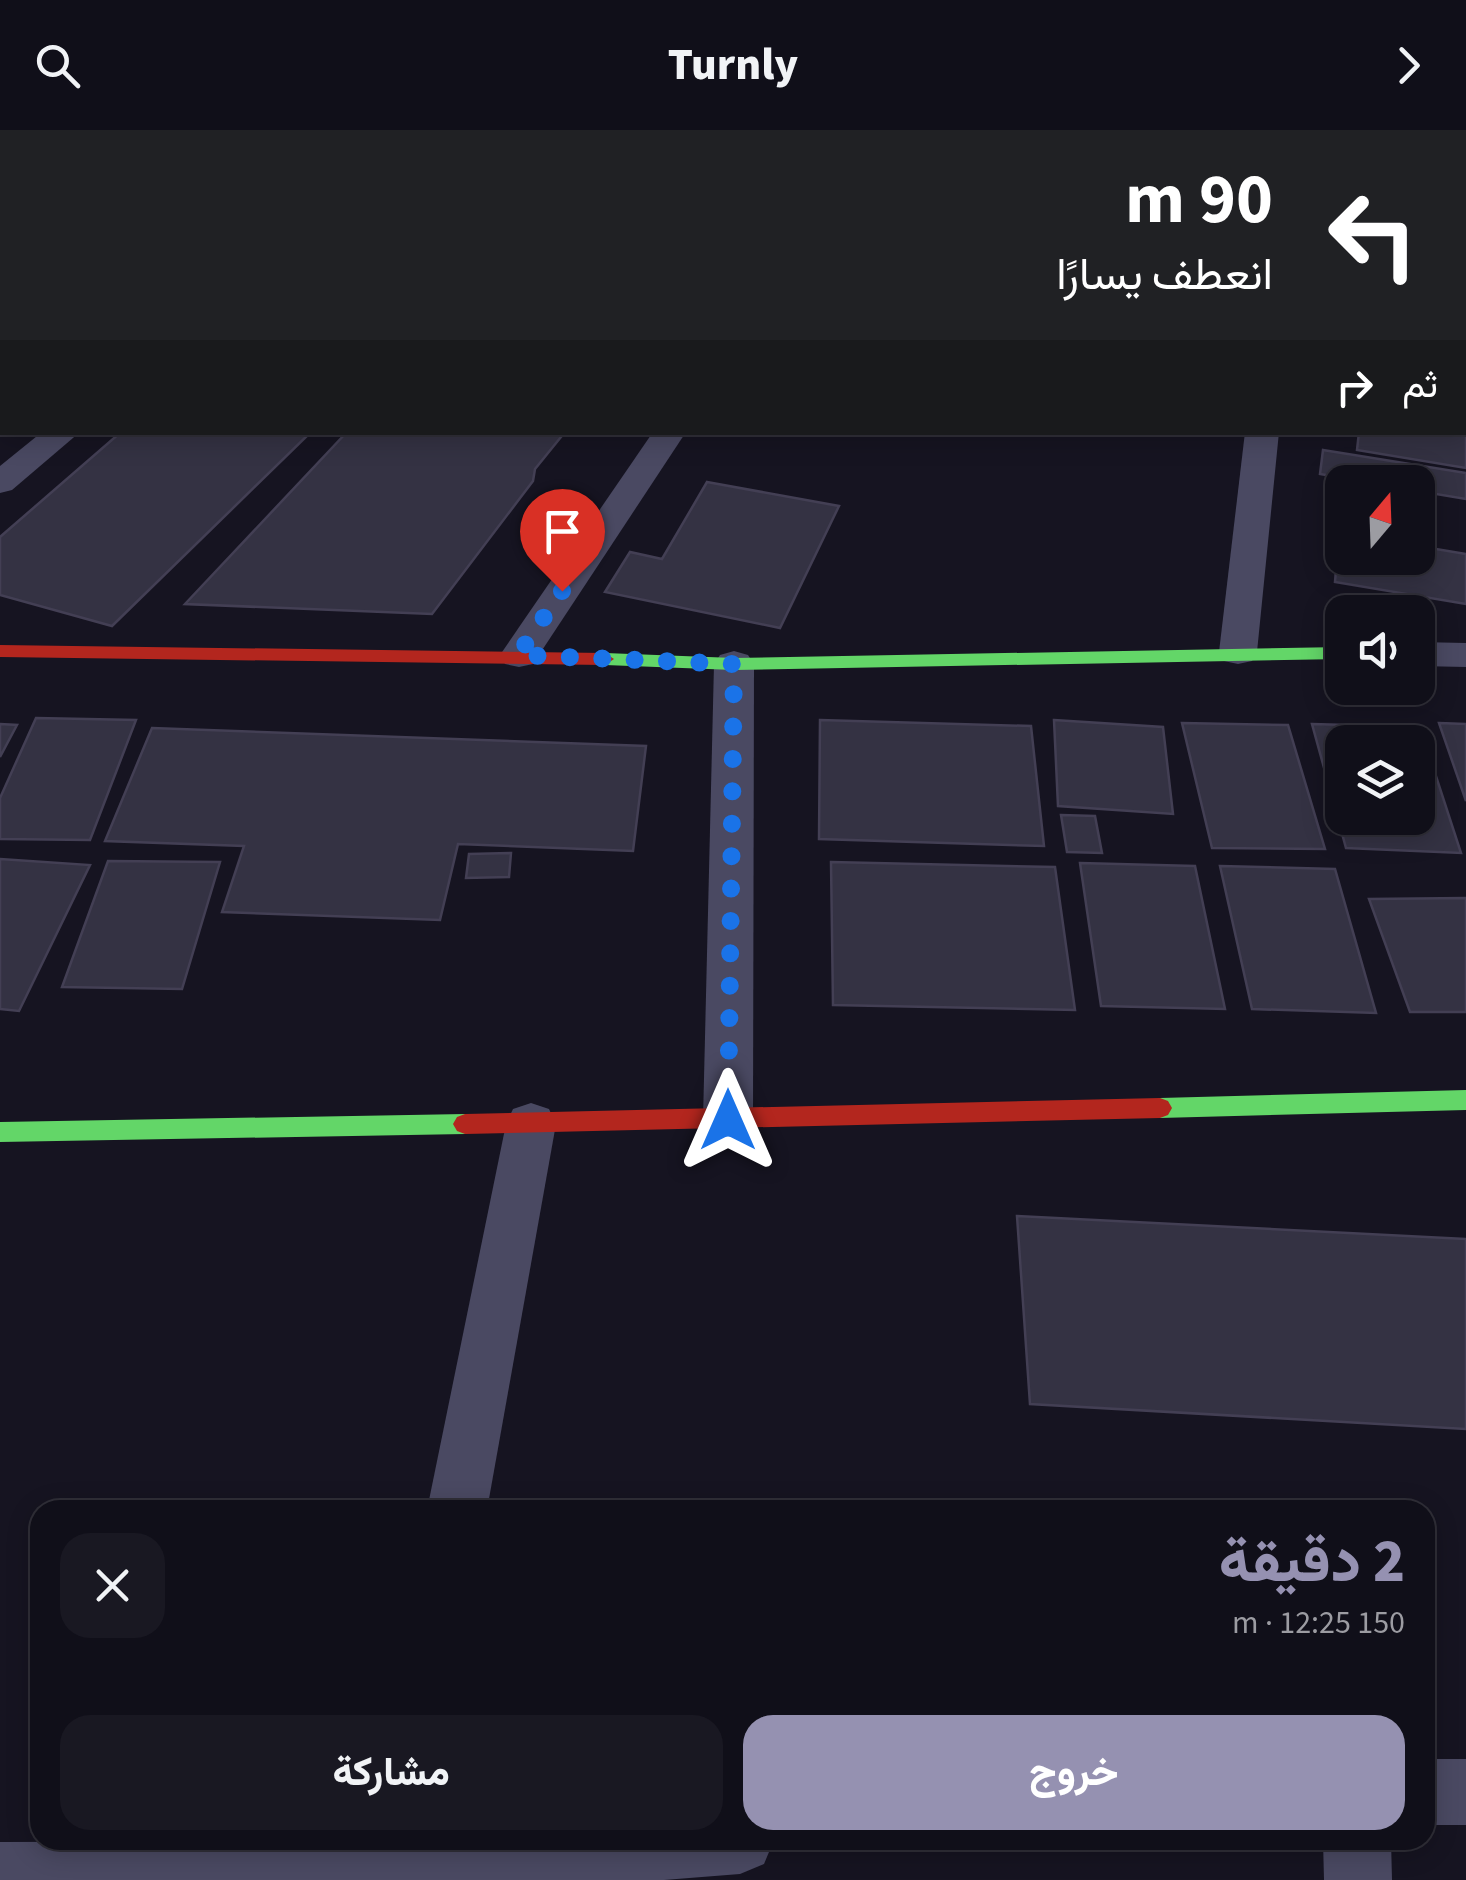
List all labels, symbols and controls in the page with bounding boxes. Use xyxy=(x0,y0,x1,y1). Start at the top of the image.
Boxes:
text: Turnly xyxy=(668,33,798,97)
icon: search xyxy=(30,38,85,93)
icon: forward xyxy=(1381,38,1436,93)
text: 90 m xyxy=(1125,150,1273,250)
icon: left xyxy=(1308,170,1438,300)
text: انعطف يسارًا xyxy=(1056,243,1273,307)
text: ثم xyxy=(1402,358,1438,412)
icon: right xyxy=(1327,360,1382,415)
north arrow xyxy=(1325,465,1435,575)
map controls xyxy=(1325,465,1435,835)
pin xyxy=(520,489,605,592)
icon: arrive xyxy=(535,504,590,559)
button: sound xyxy=(1325,595,1435,705)
button: layers xyxy=(1325,725,1435,835)
position arrow xyxy=(676,1068,780,1172)
text: 2 دقيقة xyxy=(1219,1520,1405,1605)
button: close xyxy=(60,1533,165,1638)
text: 150 m · 12:25 xyxy=(1232,1600,1405,1646)
button: مشاركة xyxy=(60,1715,723,1830)
button: خروج xyxy=(743,1715,1405,1830)

